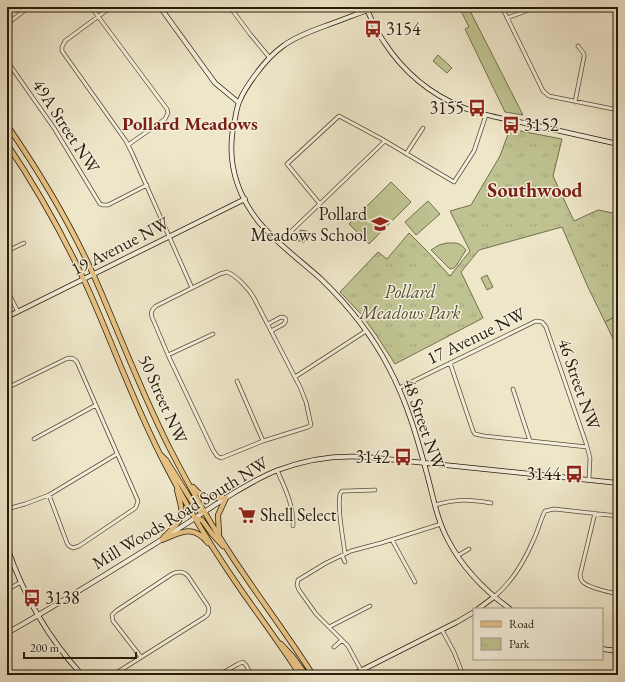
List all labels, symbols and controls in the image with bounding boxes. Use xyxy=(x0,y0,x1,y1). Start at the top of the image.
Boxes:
place label: 3154 xyxy=(386,17,421,40)
bus stop icon: 3154 xyxy=(363,19,383,39)
street label: 49A Street NW xyxy=(28,74,106,177)
place label: 3155 xyxy=(429,96,464,119)
bus stop icon: 3155 xyxy=(467,98,487,118)
district label: Pollard Meadows xyxy=(122,111,258,136)
place label: 3152 xyxy=(524,113,559,136)
bus stop icon: 3152 xyxy=(501,115,521,135)
district label: Southwood xyxy=(487,177,583,203)
place label: Pollard Meadows School xyxy=(251,202,368,246)
street label: 19 Avenue NW xyxy=(67,211,173,280)
school or university icon: Pollard Meadows School xyxy=(370,214,390,234)
park label: Pollard Meadows Park xyxy=(358,280,461,324)
street label: 17 Avenue NW xyxy=(423,302,529,369)
street label: 46 Street NW xyxy=(553,335,606,433)
street label: 50 Street NW xyxy=(134,351,193,447)
street label: 48 Street NW xyxy=(398,375,451,473)
place label: 3142 xyxy=(355,445,390,468)
bus stop icon: 3142 xyxy=(393,447,413,467)
street label: Mill Woods Road South NW xyxy=(88,451,272,574)
place label: 3144 xyxy=(526,462,561,485)
bus stop icon: 3144 xyxy=(564,464,584,484)
place label: Shell Select xyxy=(260,503,337,526)
supermarket icon: Shell Select xyxy=(237,505,257,525)
place label: 3138 xyxy=(45,586,80,609)
bus stop icon: 3138 xyxy=(22,588,42,608)
legend xyxy=(473,608,603,660)
text: Road xyxy=(509,616,535,632)
scale bar xyxy=(24,634,136,660)
text: Park xyxy=(509,636,530,652)
text: 200 m xyxy=(30,640,60,656)

